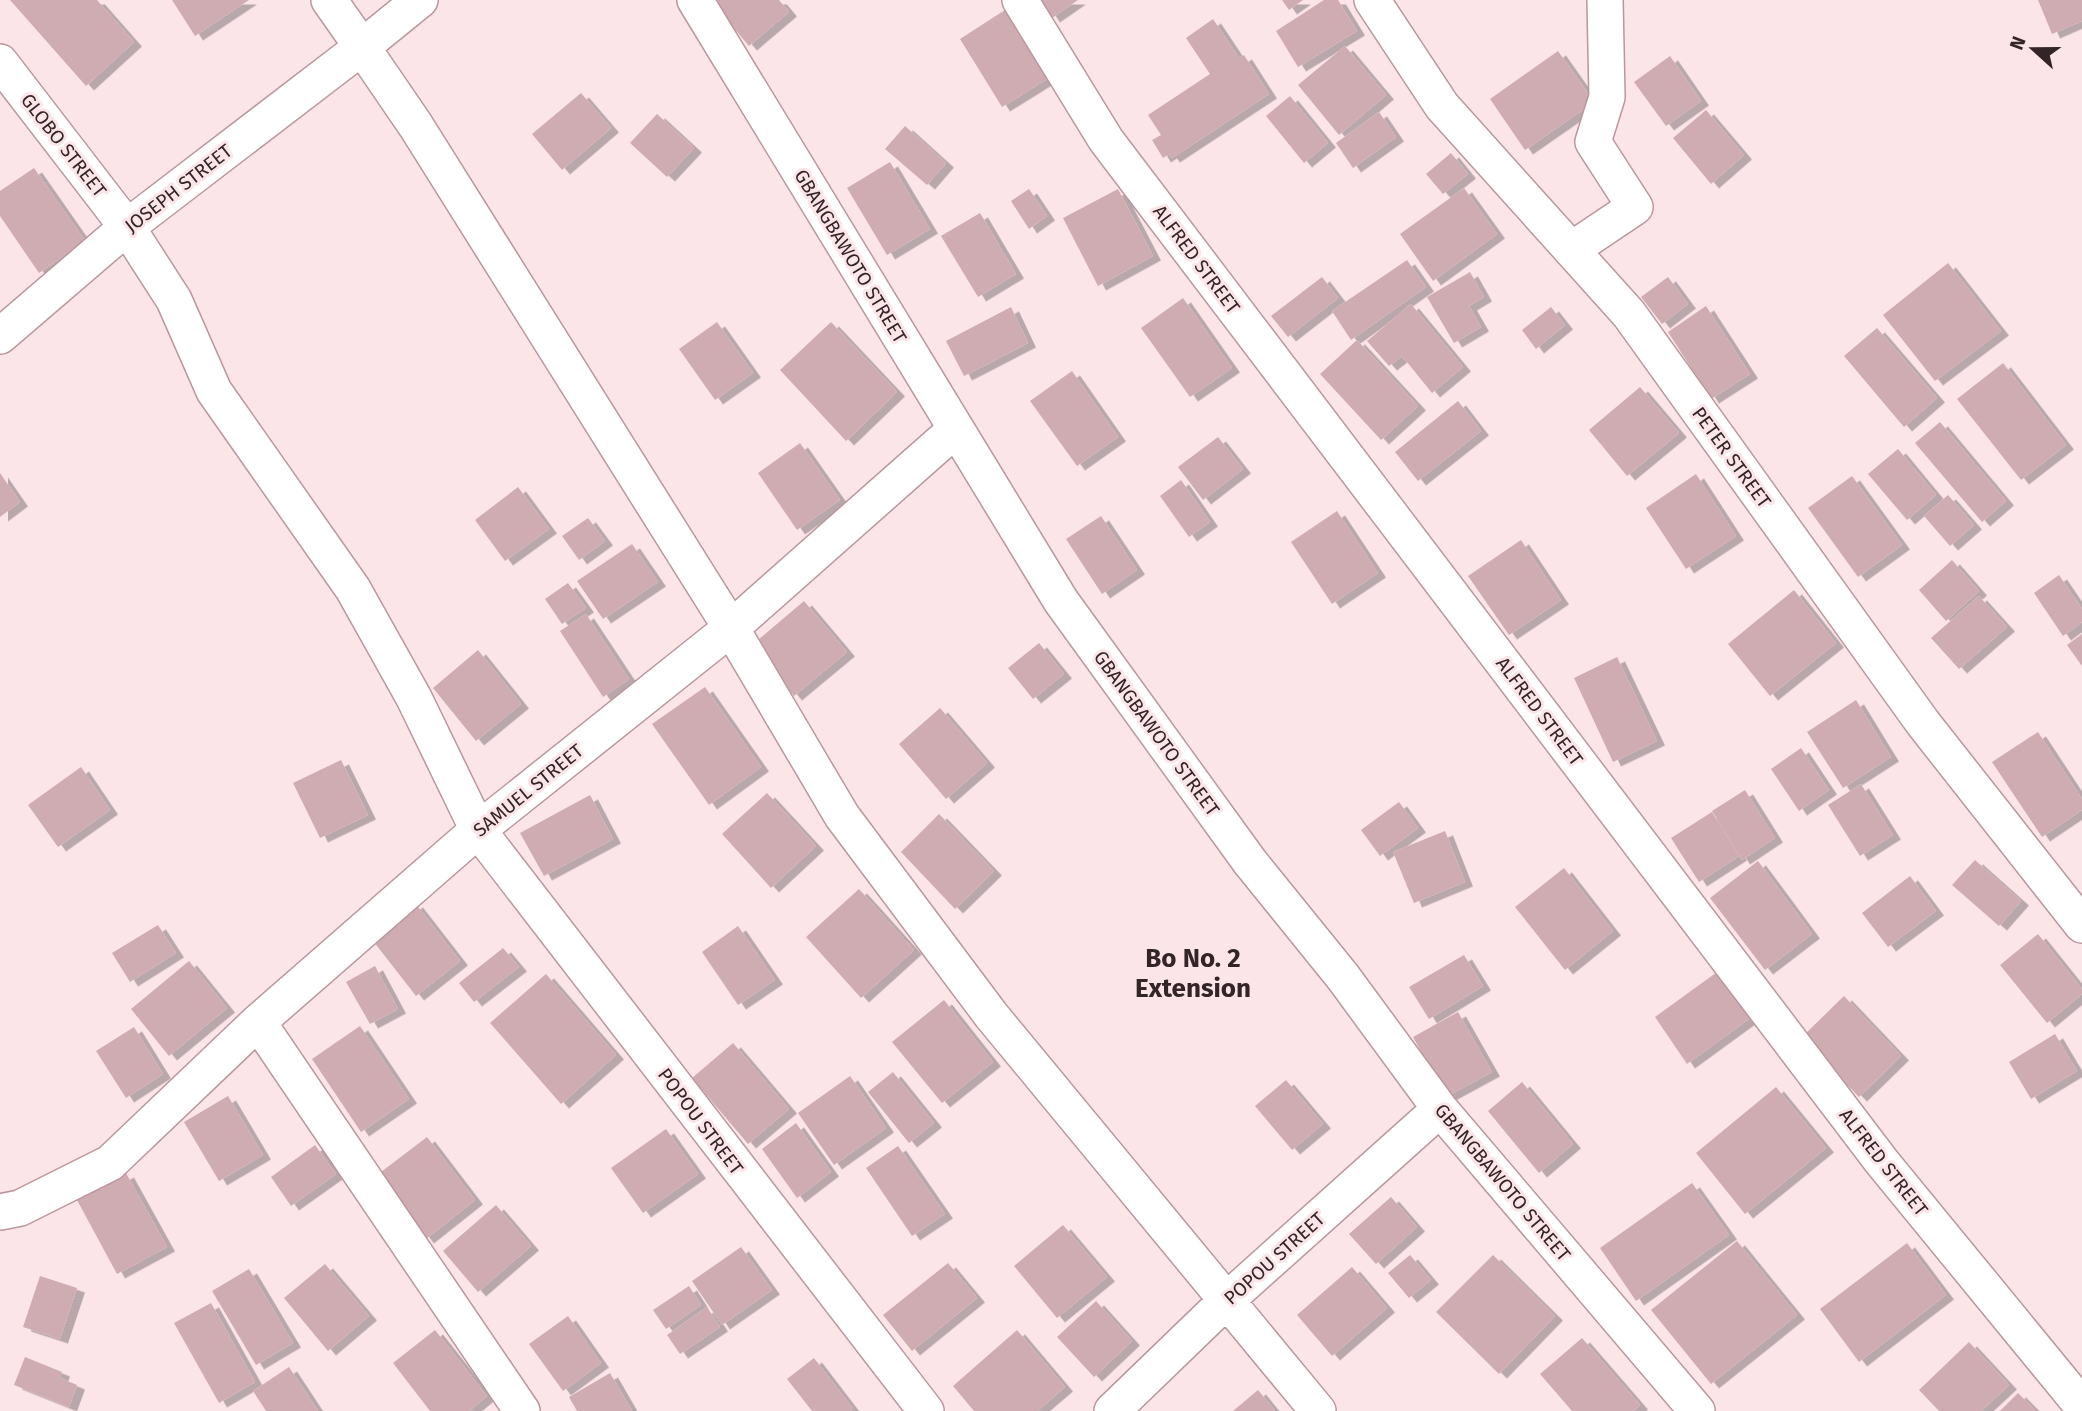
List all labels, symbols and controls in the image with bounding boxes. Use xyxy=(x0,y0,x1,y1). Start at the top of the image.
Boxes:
north arrow xyxy=(1998,14,2068,84)
text: N xyxy=(2005,33,2031,53)
street label: GLOBO STREET xyxy=(16,89,111,202)
street label: JOSEPH STREET xyxy=(120,139,237,237)
street label: GBANGBAWOTO STREET xyxy=(790,165,912,347)
street label: ALFRED STREET xyxy=(1148,200,1245,318)
street label: PETER STREET xyxy=(1687,402,1776,512)
street label: GBANGBAWOTO STREET xyxy=(1089,646,1224,821)
street label: ALFRED STREET xyxy=(1491,652,1588,770)
street label: SAMUEL STREET xyxy=(469,739,588,842)
district label: Bo No. 2 Extension xyxy=(1135,943,1251,1004)
street label: POPOU STREET xyxy=(653,1064,748,1179)
street label: GBANGBAWOTO STREET xyxy=(1430,1099,1575,1266)
street label: ALFRED STREET xyxy=(1835,1104,1933,1221)
street label: POPOU STREET xyxy=(1219,1207,1329,1310)

